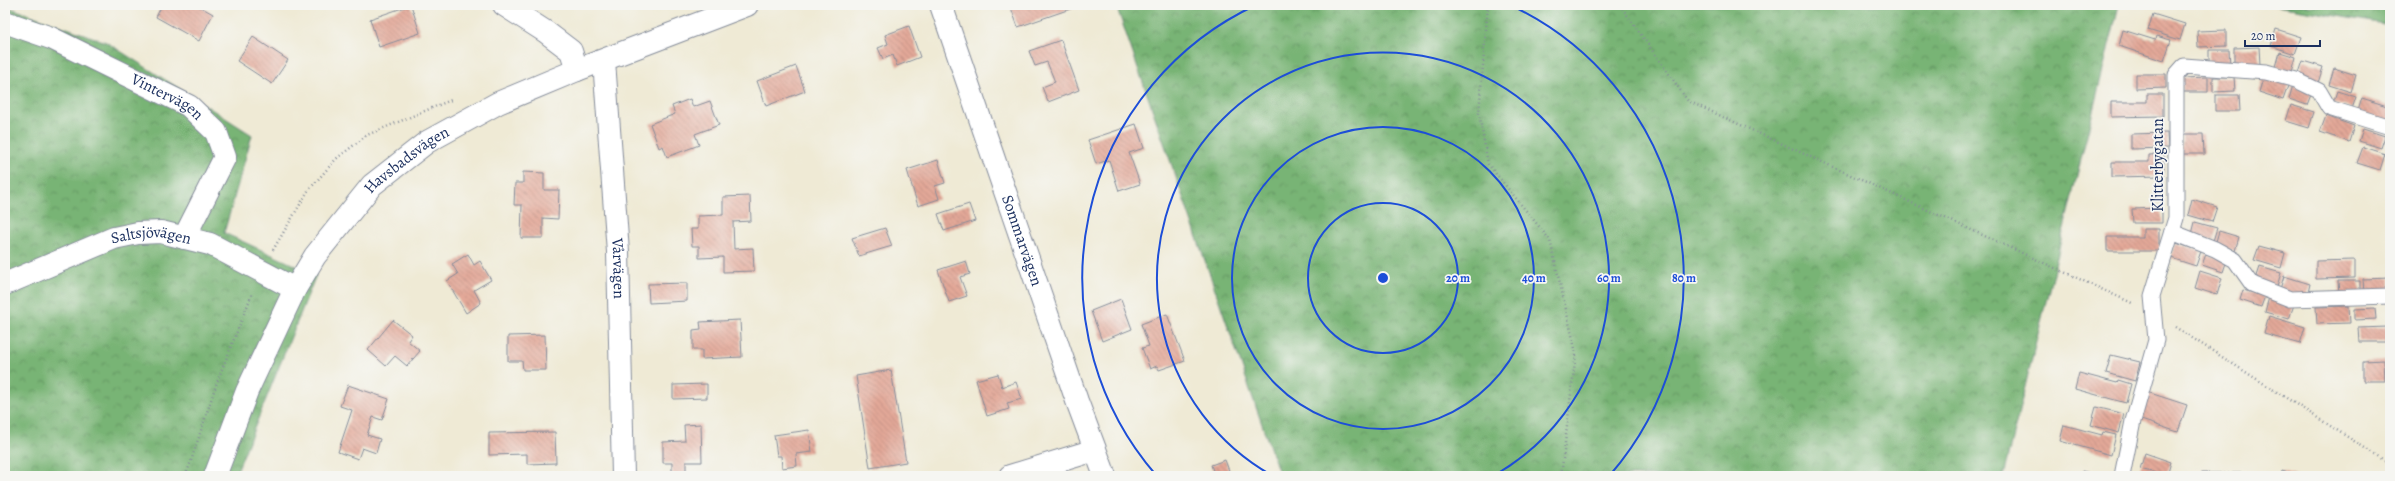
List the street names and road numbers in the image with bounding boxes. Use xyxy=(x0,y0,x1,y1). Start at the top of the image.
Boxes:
street label: Vintervägen xyxy=(126,68,208,125)
street label: Klitterbygatan xyxy=(2147,118,2169,212)
street label: Havsbadsvägen xyxy=(358,121,453,198)
street label: Sommarvägen xyxy=(996,192,1048,289)
street label: Saltsjövägen xyxy=(109,221,194,250)
street label: Vårvägen xyxy=(606,236,630,299)

